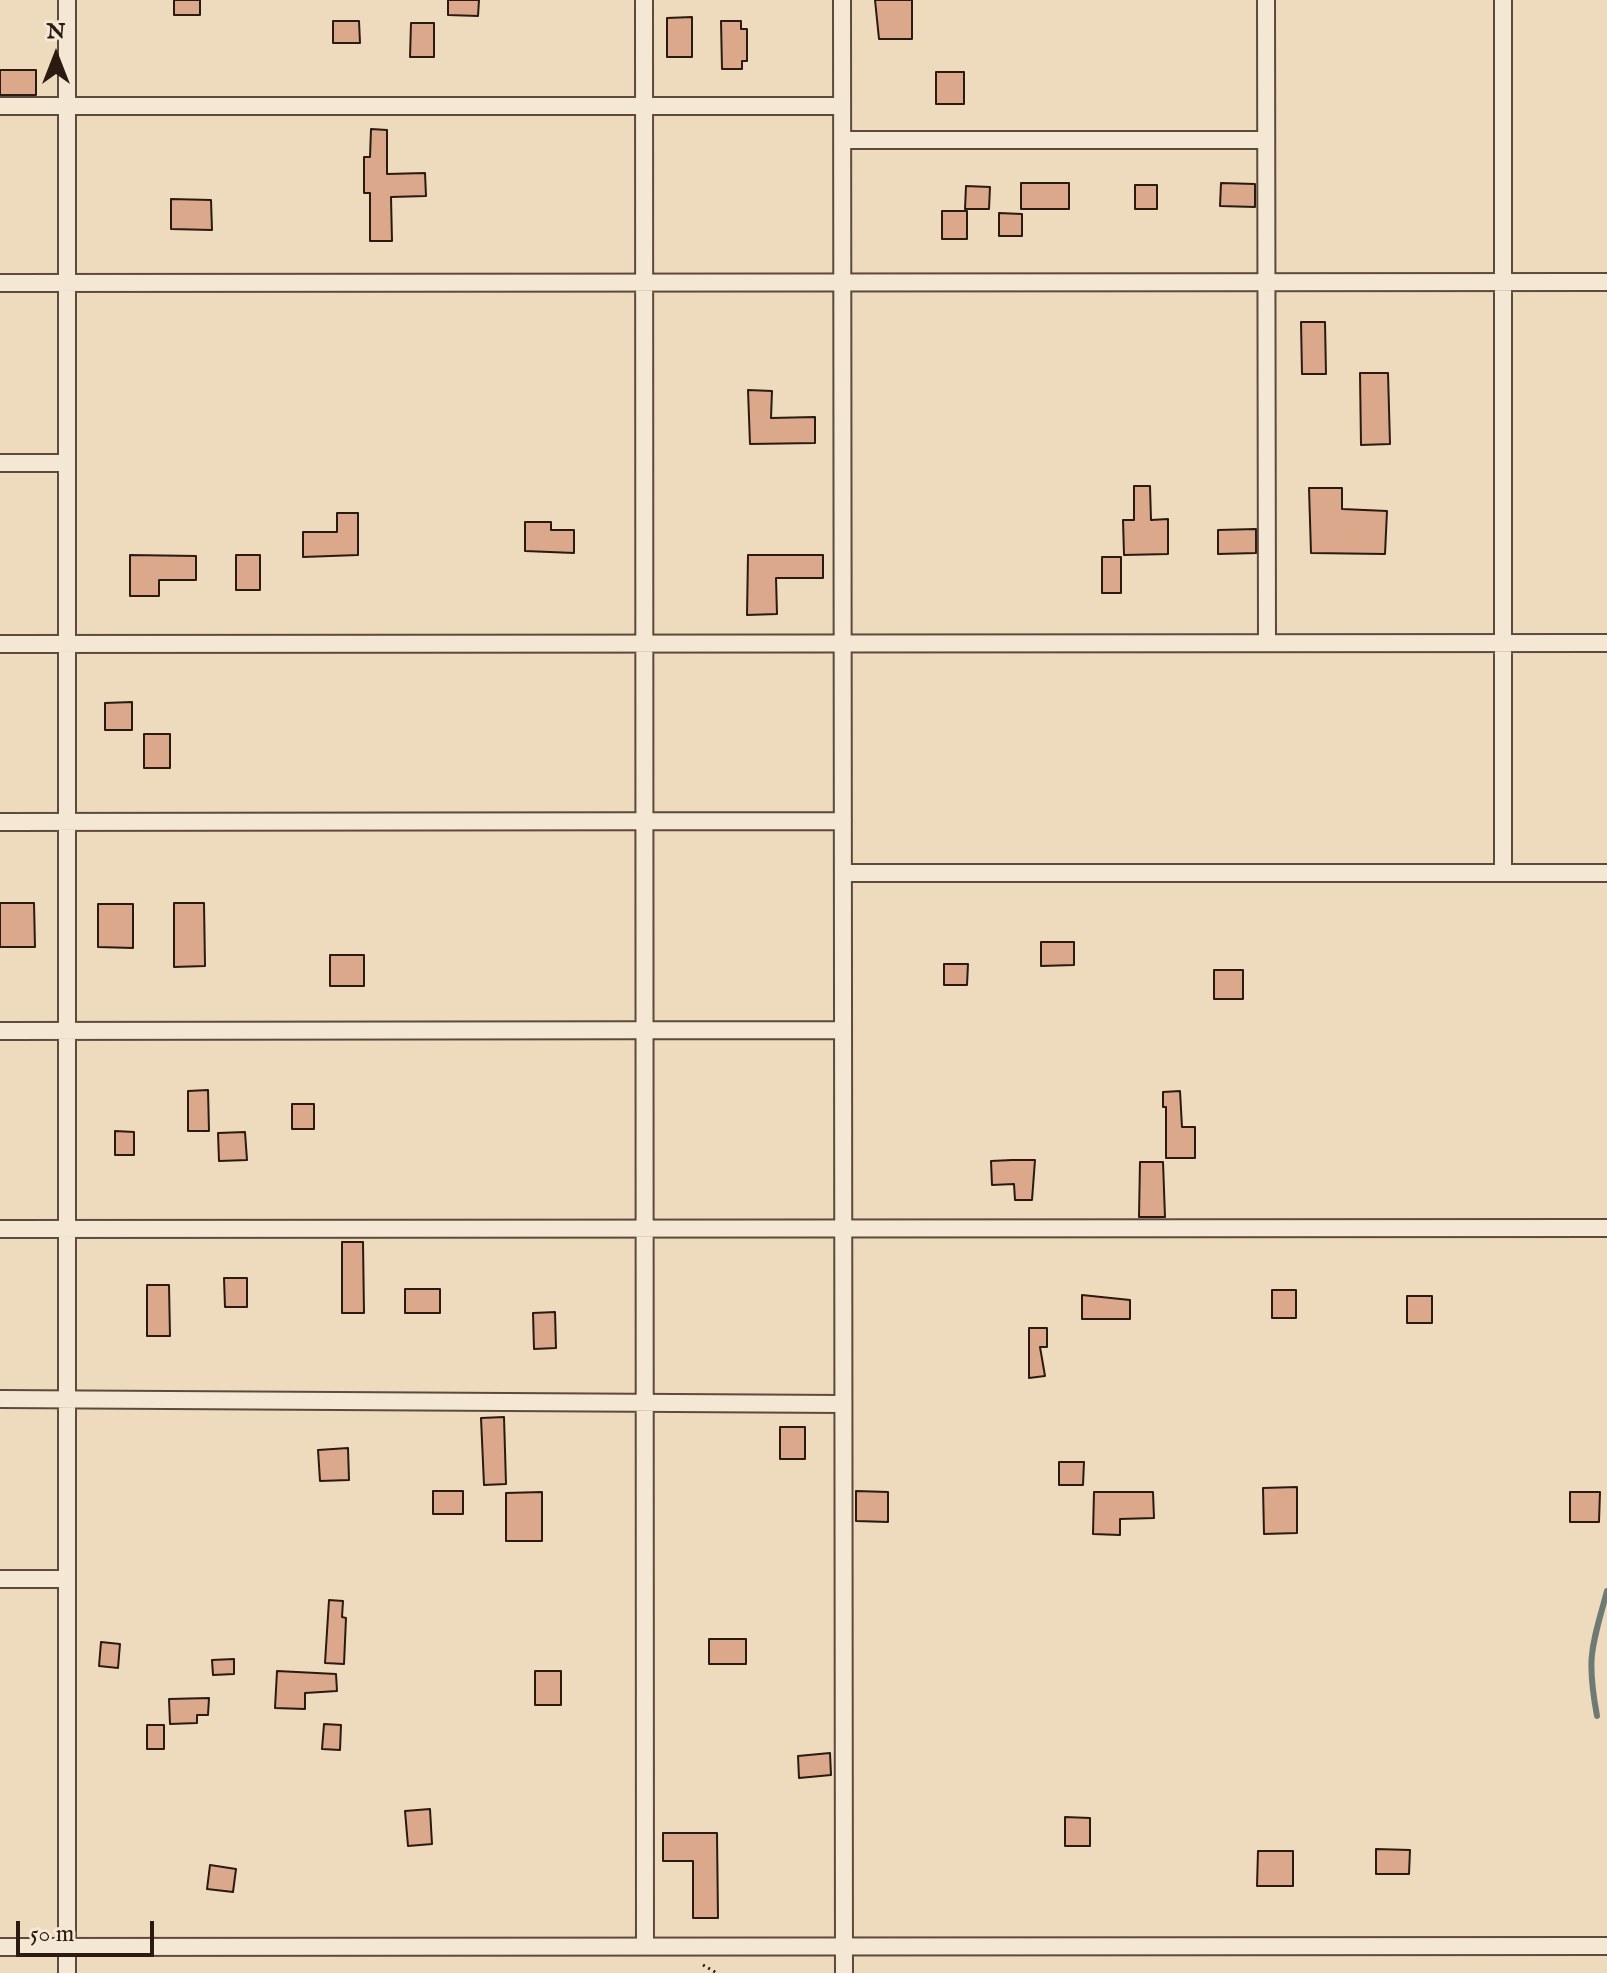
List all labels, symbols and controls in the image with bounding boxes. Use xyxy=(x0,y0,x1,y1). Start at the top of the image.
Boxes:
north arrow xyxy=(16,16,96,96)
text: N xyxy=(46,18,66,46)
scale bar xyxy=(20,1905,158,1955)
text: 50 m xyxy=(30,1919,74,1950)

